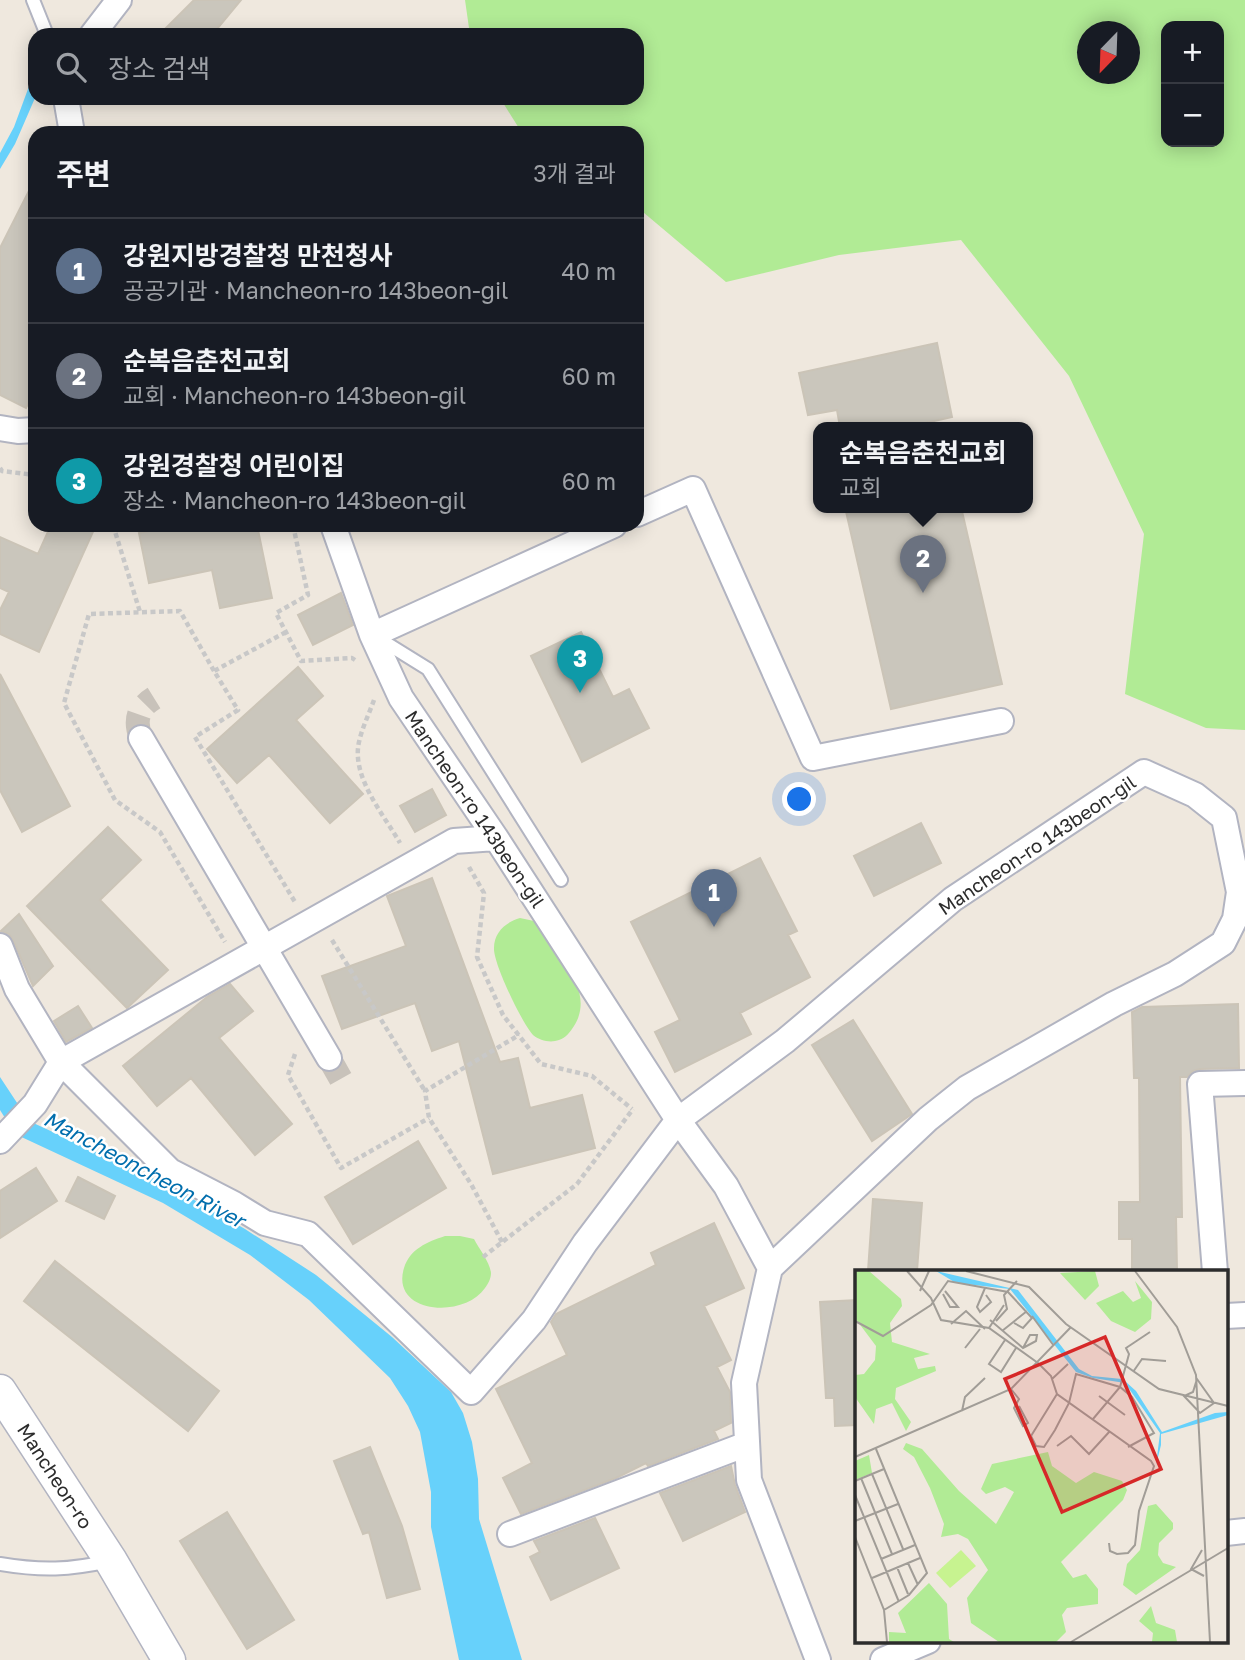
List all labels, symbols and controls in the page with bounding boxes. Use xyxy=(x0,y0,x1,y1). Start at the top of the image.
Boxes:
north arrow xyxy=(1077,21,1140,84)
map controls xyxy=(1161,21,1224,147)
button: + xyxy=(1161,21,1224,84)
search box xyxy=(28,28,644,105)
icon: search xyxy=(52,48,90,86)
text: 장소 검색 xyxy=(108,53,210,84)
button: − xyxy=(1161,84,1224,147)
text: 주변 xyxy=(56,156,111,192)
text: 3개 결과 xyxy=(533,159,616,187)
text: 강원지방경찰청 만천청사 xyxy=(123,240,393,271)
text: 1 xyxy=(73,257,85,285)
text: 40 m xyxy=(562,257,616,285)
text: 공공기관 · Mancheon-ro 143beon-gil xyxy=(123,276,508,304)
text: 순복음춘천교회 xyxy=(123,345,290,376)
text: 2 xyxy=(72,362,86,390)
text: 60 m xyxy=(562,362,616,390)
text: 교회 · Mancheon-ro 143beon-gil xyxy=(123,381,466,409)
popup xyxy=(813,422,1033,513)
text: 순복음춘천교회 xyxy=(839,437,1007,468)
text: 강원경찰청 어린이집 xyxy=(123,450,345,481)
text: 3 xyxy=(72,467,86,495)
text: 60 m xyxy=(562,467,616,495)
text: 교회 xyxy=(839,473,882,501)
text: 장소 · Mancheon-ro 143beon-gil xyxy=(123,486,466,514)
pin: 2 xyxy=(900,535,946,593)
pin: 3 xyxy=(557,635,603,693)
street label: Mancheon-ro 143beon-gil xyxy=(401,706,550,912)
street label: Mancheon-ro 143beon-gil xyxy=(934,770,1140,919)
your location xyxy=(782,782,816,816)
pin: 1 xyxy=(691,869,737,927)
water label: Mancheoncheon River xyxy=(40,1105,252,1234)
inset map xyxy=(855,1270,1228,1642)
street label: Mancheon-ro xyxy=(13,1419,98,1533)

